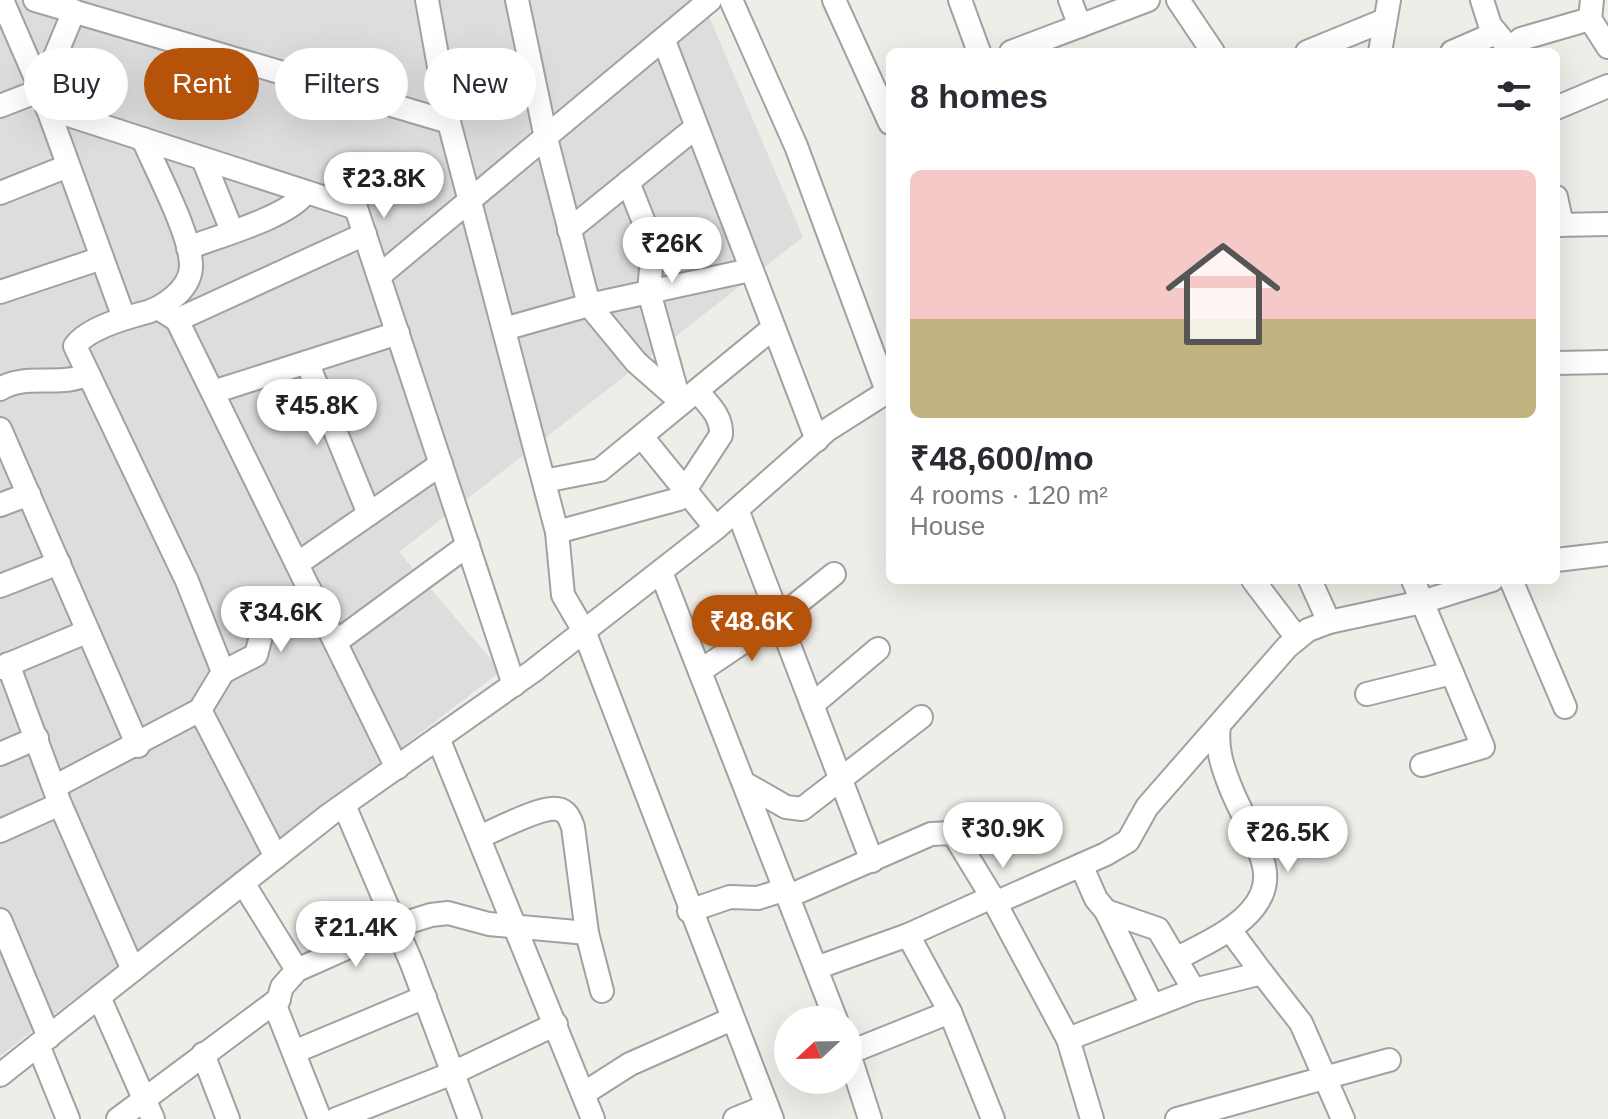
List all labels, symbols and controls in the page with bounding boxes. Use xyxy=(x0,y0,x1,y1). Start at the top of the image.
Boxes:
chip: Buy xyxy=(24,48,128,120)
chip: Rent xyxy=(144,48,259,120)
chip: Filters xyxy=(275,48,408,120)
chip: New xyxy=(424,48,536,120)
icon: filters xyxy=(1492,74,1536,118)
text: 8 homes xyxy=(910,77,1048,115)
pin: ₹23.8K xyxy=(319,152,449,220)
text: ₹23.8K xyxy=(342,163,426,193)
pin: ₹26K xyxy=(625,217,719,285)
icon: home xyxy=(1151,222,1295,366)
text: ₹26K xyxy=(641,228,703,258)
pin: ₹45.8K xyxy=(252,379,382,447)
text: ₹45.8K xyxy=(275,390,359,420)
text: ₹48,600/mo xyxy=(910,439,1094,477)
text: 4 rooms · 120 m² xyxy=(910,480,1108,510)
text: House xyxy=(910,511,985,541)
pin: ₹34.6K xyxy=(216,586,346,654)
pin: ₹48.6K xyxy=(687,595,817,663)
text: ₹34.6K xyxy=(239,597,323,627)
text: ₹48.6K xyxy=(710,606,794,636)
pin: ₹30.9K xyxy=(938,802,1068,870)
pin: ₹26.5K xyxy=(1223,806,1353,874)
text: ₹30.9K xyxy=(961,813,1045,843)
text: ₹26.5K xyxy=(1246,817,1330,847)
pin: ₹21.4K xyxy=(291,901,421,969)
text: ₹21.4K xyxy=(314,912,398,942)
north arrow xyxy=(774,1006,862,1094)
map controls xyxy=(774,1006,862,1094)

